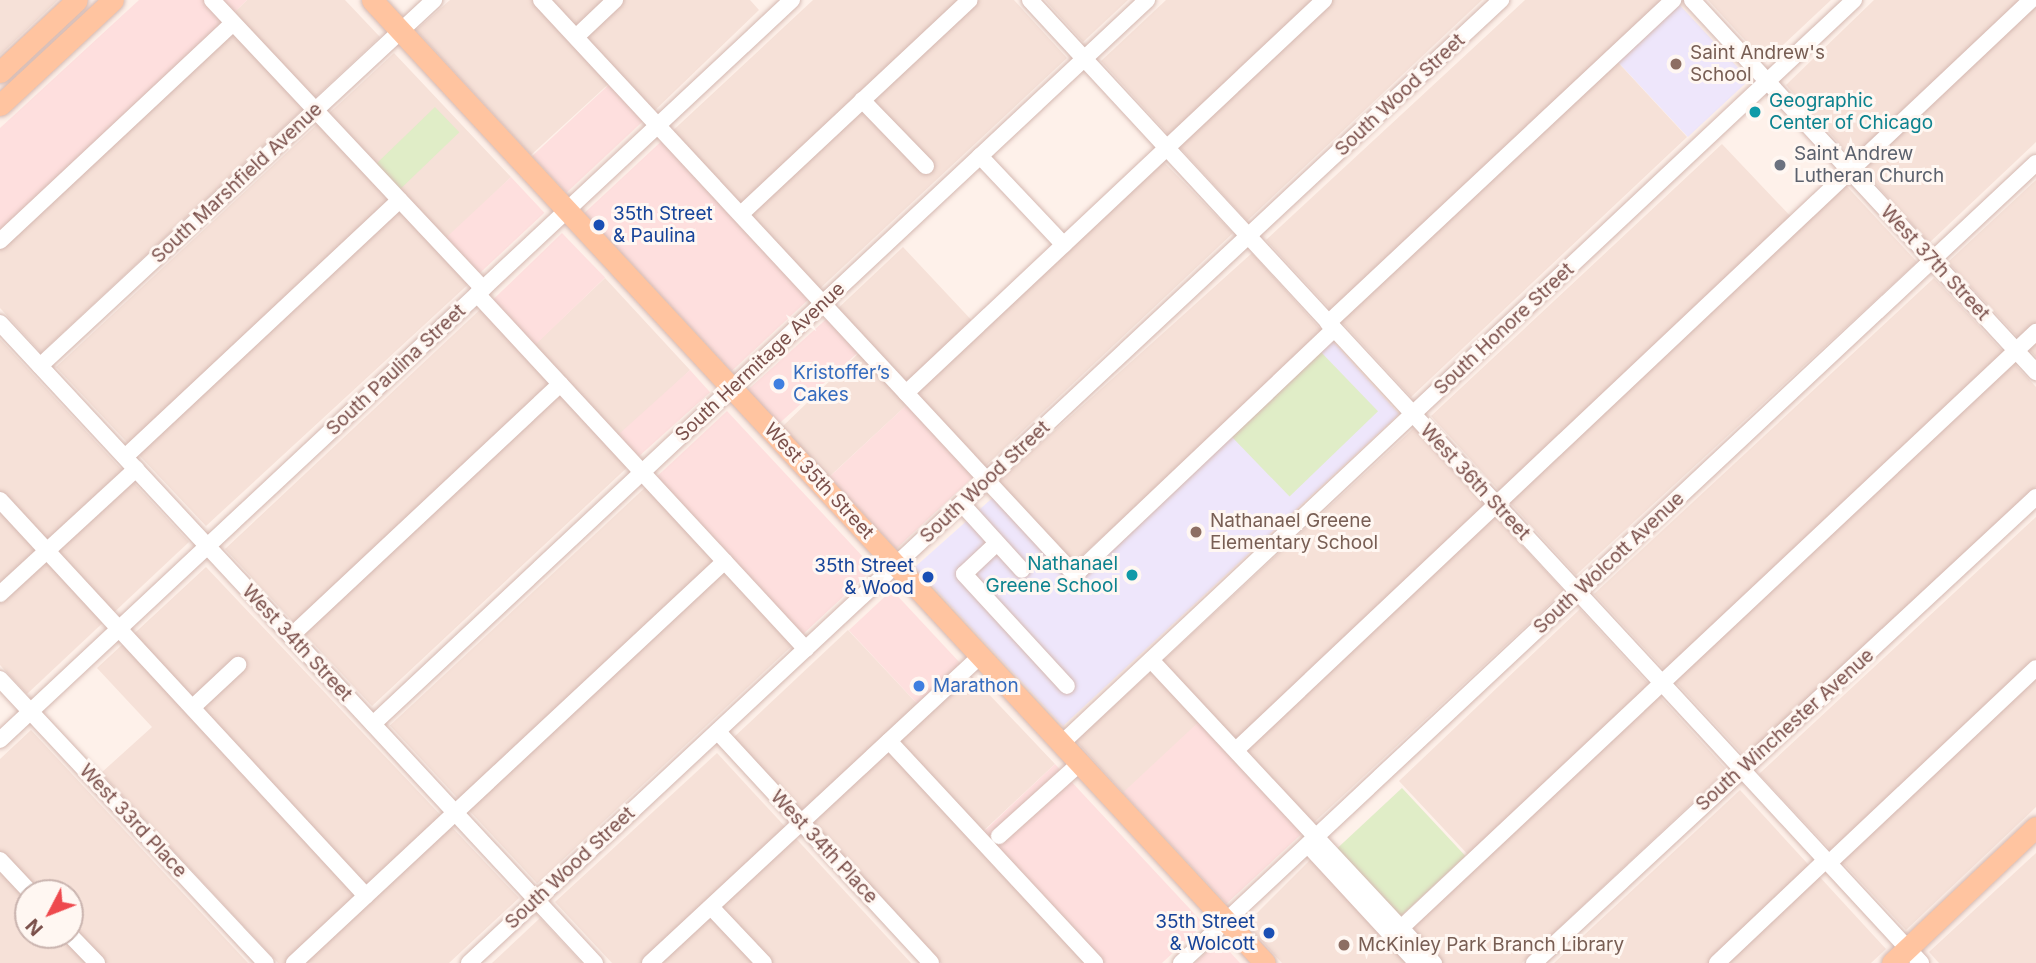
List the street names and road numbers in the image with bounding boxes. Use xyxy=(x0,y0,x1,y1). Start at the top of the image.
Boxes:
street label: South Wood Street xyxy=(1331,29,1469,161)
street label: South Marshfield Avenue xyxy=(147,98,327,268)
street label: West 37th Street xyxy=(1876,201,1994,325)
street label: South Honore Street xyxy=(1429,258,1579,400)
street label: South Hermitage Avenue xyxy=(671,278,849,446)
street label: South Paulina Street xyxy=(322,300,470,440)
street label: South Wood Street xyxy=(916,416,1054,548)
street label: West 35th Street xyxy=(759,418,879,544)
street label: West 36th Street xyxy=(1415,419,1535,545)
street label: South Wolcott Avenue xyxy=(1529,487,1689,639)
street label: West 34th Street xyxy=(237,580,357,706)
street label: South Winchester Avenue xyxy=(1691,644,1879,816)
street label: West 33rd Place xyxy=(75,759,191,883)
street label: West 34th Place xyxy=(766,786,882,908)
street label: South Wood Street xyxy=(501,802,639,934)

